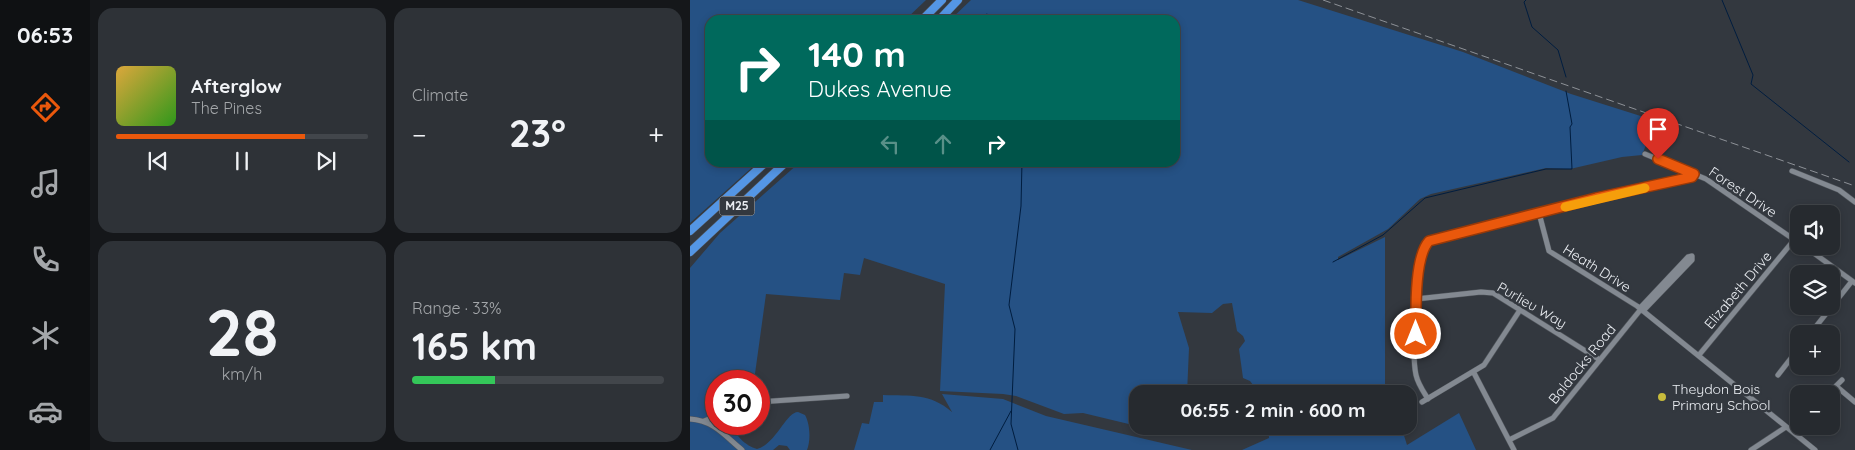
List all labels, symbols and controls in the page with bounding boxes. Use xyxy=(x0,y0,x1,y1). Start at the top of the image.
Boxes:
text: 06:53 xyxy=(17,21,73,49)
text: 140 m xyxy=(808,32,906,76)
icon: right xyxy=(725,35,790,100)
text: Afterglow xyxy=(191,74,282,98)
text: Dukes Avenue xyxy=(808,75,952,103)
text: Climate xyxy=(412,85,468,105)
icon: directions xyxy=(28,90,63,125)
text: The Pines xyxy=(191,98,262,118)
pin xyxy=(1637,108,1679,159)
text: 23° xyxy=(509,109,566,157)
icon: arrive xyxy=(1644,115,1672,143)
text: − xyxy=(412,117,427,152)
text: + xyxy=(648,117,664,152)
icon: left xyxy=(876,130,904,158)
icon: ahead xyxy=(929,130,957,158)
icon: right xyxy=(982,130,1010,158)
icon: previous xyxy=(144,147,172,175)
icon: pause xyxy=(228,147,256,175)
icon: next xyxy=(312,147,340,175)
street label: Forest Drive xyxy=(1706,163,1780,221)
icon: music xyxy=(28,166,63,201)
road number: M25 xyxy=(720,197,754,216)
map controls xyxy=(1790,205,1840,435)
button: sound xyxy=(1790,205,1840,255)
street label: Heath Drive xyxy=(1560,240,1634,296)
icon: phone xyxy=(28,242,63,277)
street label: Elizabeth Drive xyxy=(1700,247,1776,333)
button: layers xyxy=(1790,265,1840,315)
street label: Purlieu Way xyxy=(1494,278,1570,332)
text: 28 xyxy=(206,291,278,372)
text: Range · 33% xyxy=(412,298,501,318)
position arrow xyxy=(1389,307,1441,359)
icon: climate xyxy=(28,318,63,353)
street label: Baldocks Road xyxy=(1544,320,1620,408)
text: 165 km xyxy=(412,322,537,370)
button: + xyxy=(1790,325,1840,375)
text: km/h xyxy=(222,364,262,384)
speed limit sign: 30 xyxy=(705,370,770,435)
place label: Theydon Bois Primary School xyxy=(1672,380,1770,414)
button: − xyxy=(1790,385,1840,435)
marker: Theydon Bois Primary School xyxy=(1656,391,1668,403)
icon: car xyxy=(28,394,63,429)
text: 06:55 · 2 min · 600 m xyxy=(1180,398,1366,422)

